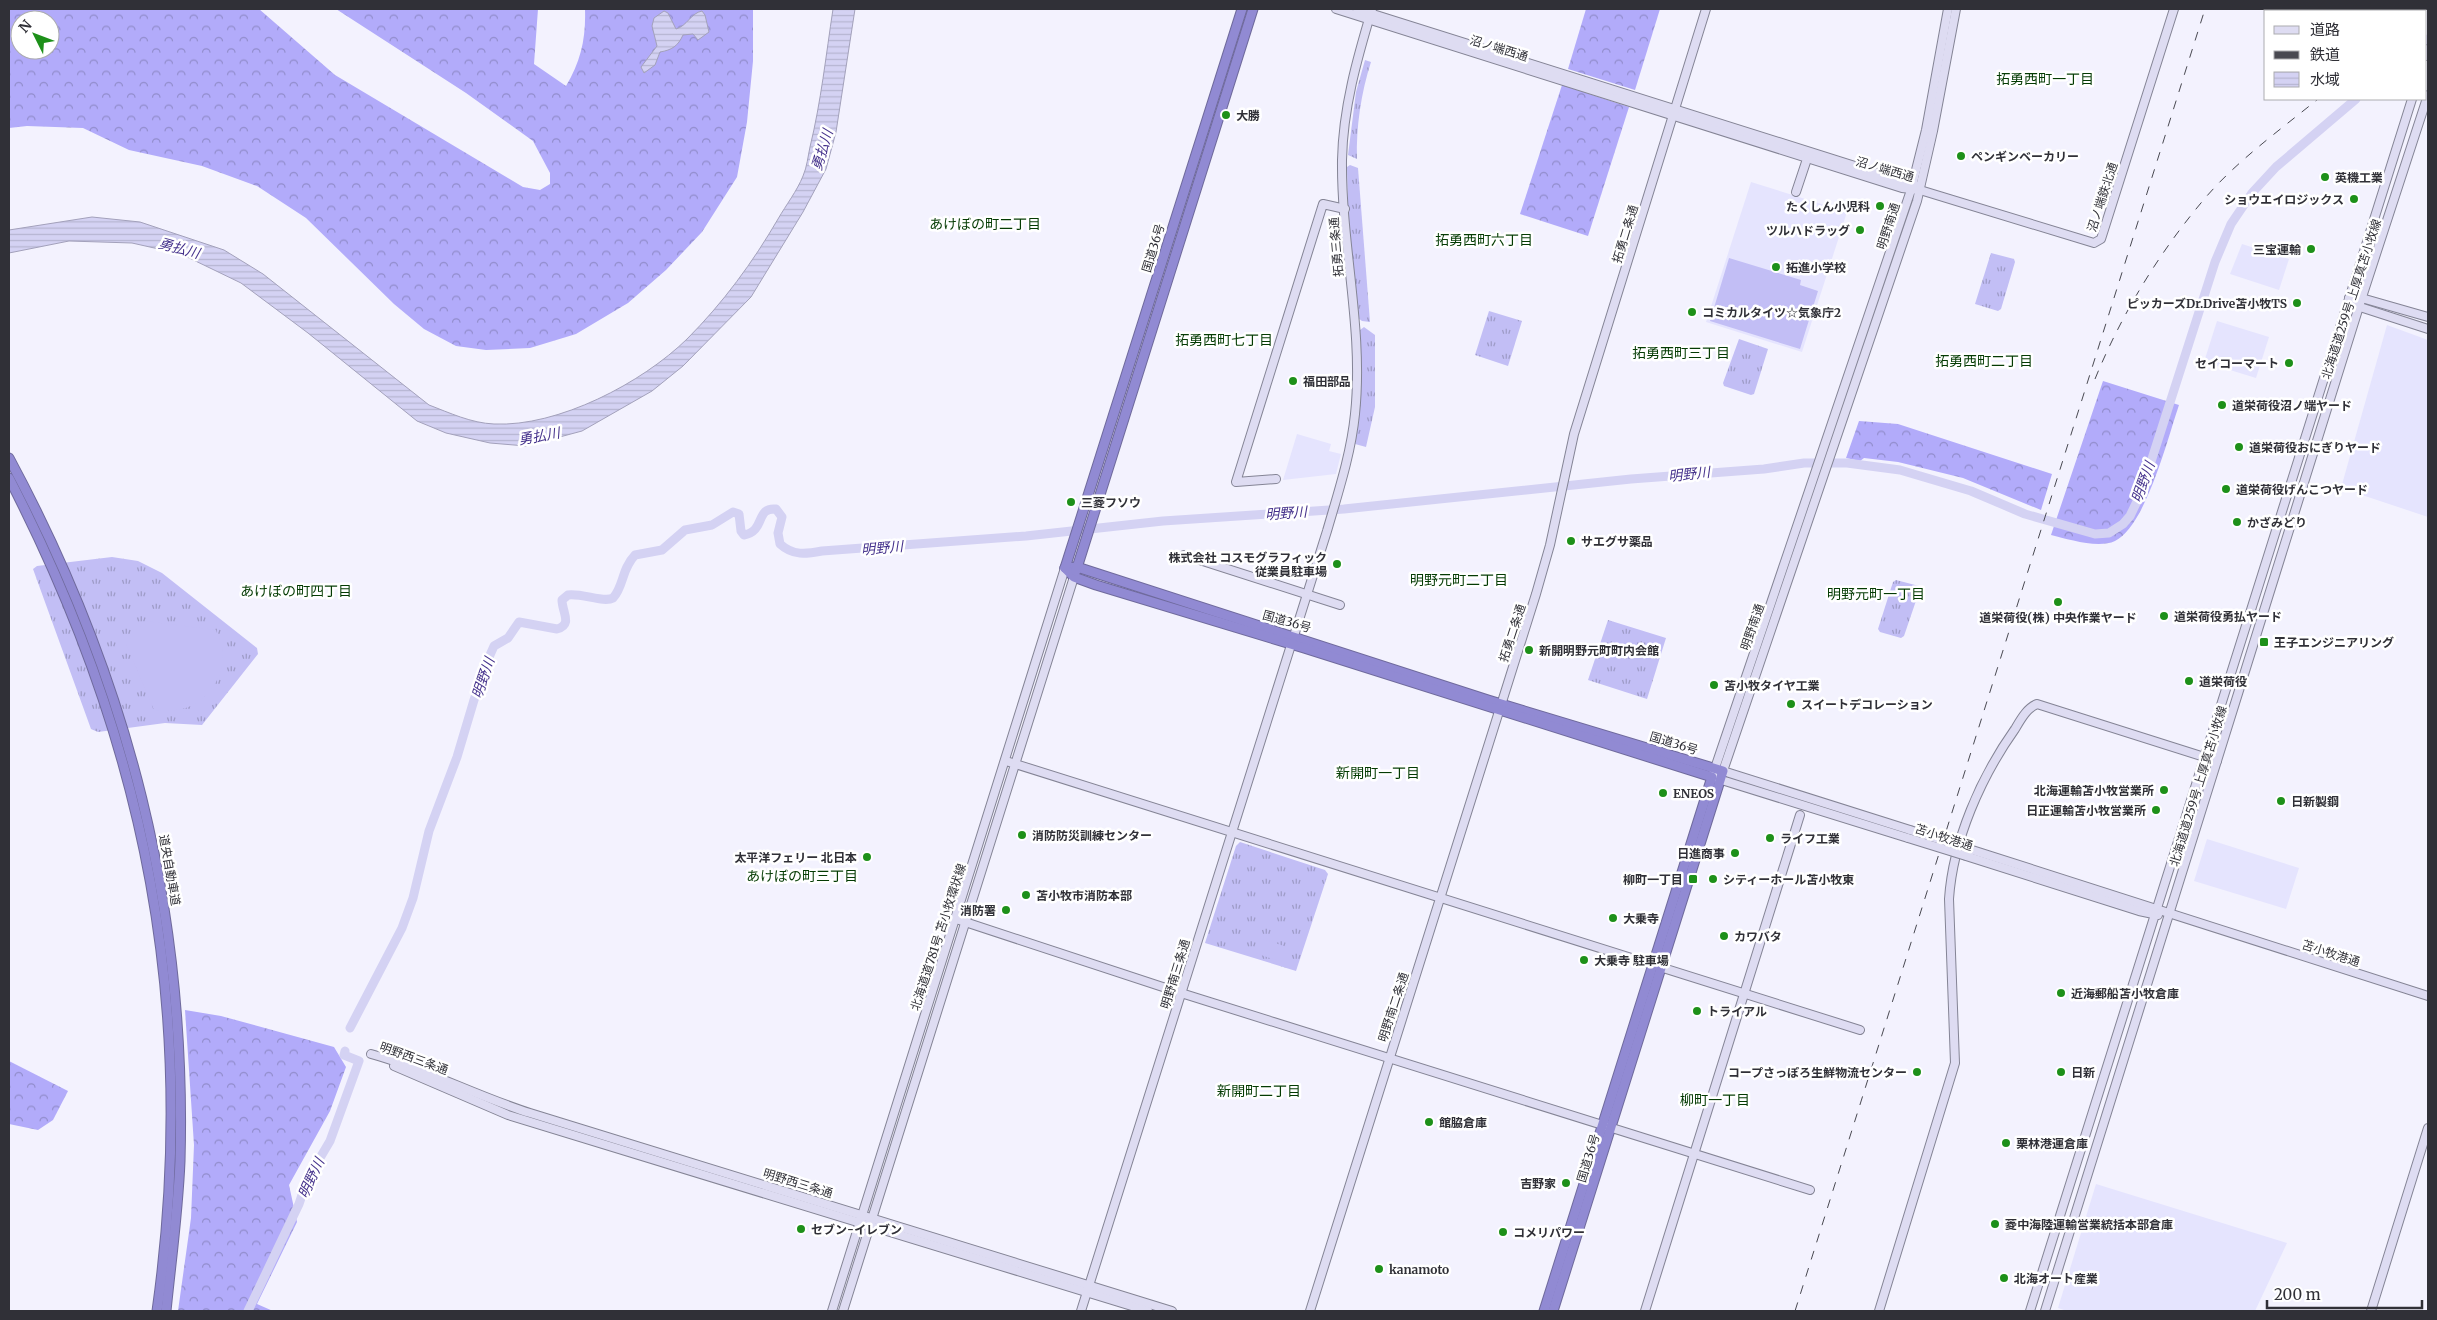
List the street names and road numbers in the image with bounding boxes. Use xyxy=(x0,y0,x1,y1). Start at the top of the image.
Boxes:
street label: 沼ノ端西通 xyxy=(1468,32,1530,64)
street label: 沼ノ端西通 xyxy=(1854,154,1916,184)
street label: 沼ノ端鉄北通 xyxy=(2084,160,2120,234)
street label: 明野南通 xyxy=(1873,201,1903,251)
street label: 拓勇二条通 xyxy=(1609,203,1641,265)
street label: 拓勇三条通 xyxy=(1326,216,1346,278)
street label: 北海道道259号 上厚真苫小牧線 xyxy=(2318,217,2384,381)
street label: 国道36号 xyxy=(1139,222,1167,274)
street label: 拓勇二条通 xyxy=(1496,602,1528,664)
street label: 明野南通 xyxy=(1737,602,1767,652)
street label: 国道36号 xyxy=(1261,607,1313,635)
street label: 北海道道259号 上厚真苫小牧線 xyxy=(2166,704,2230,868)
street label: 国道36号 xyxy=(1648,729,1700,757)
street label: 苫小牧港通 xyxy=(1913,821,1975,853)
street label: 道央自動車道 xyxy=(156,833,184,907)
street label: 北海道道781号 苫小牧環状線 xyxy=(907,862,969,1012)
street label: 明野南三条通 xyxy=(1157,937,1193,1011)
street label: 苫小牧港通 xyxy=(2300,937,2362,969)
street label: 明野南二条通 xyxy=(1375,970,1411,1044)
street label: 明野西三条通 xyxy=(378,1039,450,1077)
street label: 国道36号 xyxy=(1574,1132,1602,1184)
street label: 明野西三条通 xyxy=(761,1165,835,1201)

